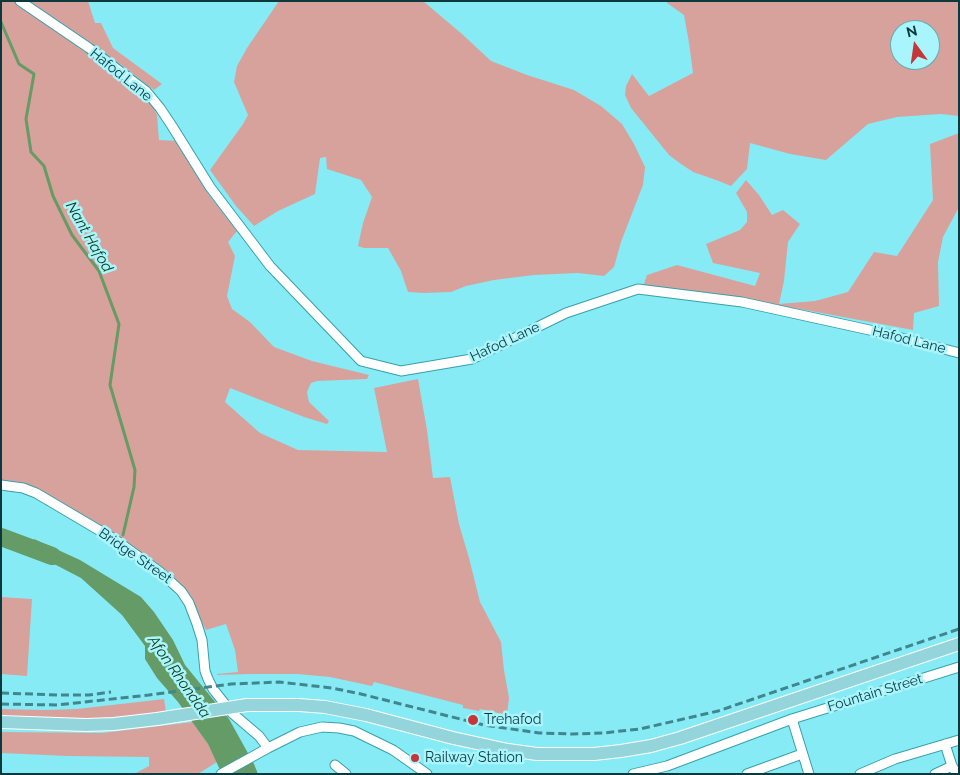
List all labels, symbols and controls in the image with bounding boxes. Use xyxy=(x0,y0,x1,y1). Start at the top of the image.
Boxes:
north arrow xyxy=(890,20,940,70)
text: N xyxy=(904,22,919,40)
street label: Hafod Lane xyxy=(87,45,155,105)
water label: Nant Hafod xyxy=(62,199,116,275)
street label: Hafod Lane xyxy=(467,319,543,365)
street label: Hafod Lane xyxy=(871,323,947,357)
street label: Bridge Street xyxy=(95,525,175,587)
water label: Afon Rhondda xyxy=(144,632,214,722)
street label: Fountain Street xyxy=(825,671,925,715)
place label: Trehafod xyxy=(484,712,541,728)
marker: Trehafod xyxy=(466,713,480,727)
place label: Railway Station xyxy=(425,750,523,766)
marker: Railway Station xyxy=(409,752,421,764)

